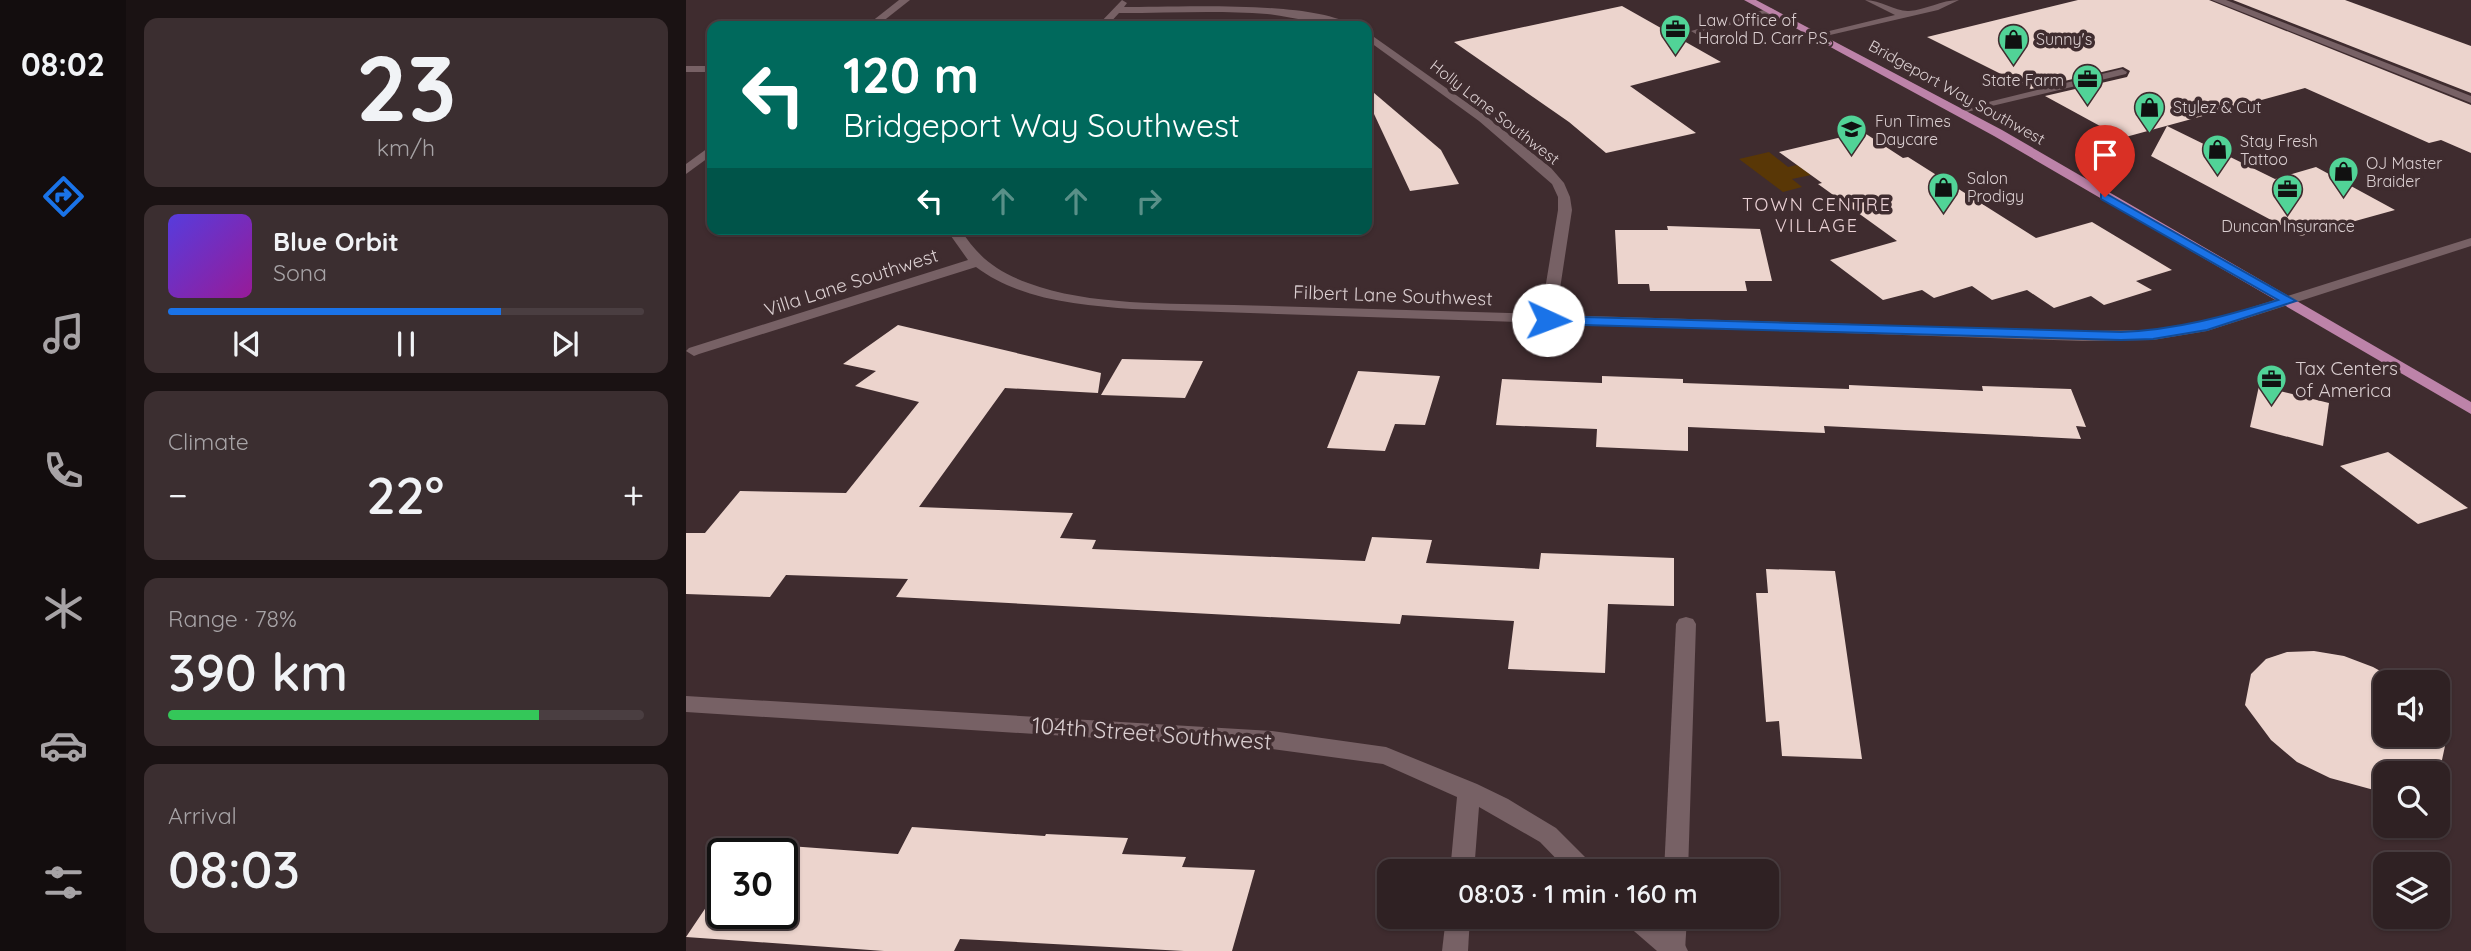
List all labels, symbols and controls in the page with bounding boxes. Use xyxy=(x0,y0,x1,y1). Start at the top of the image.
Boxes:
place label: Law Office of Harold D. Carr P.S. xyxy=(1698,10,1831,48)
office icon: Law Office of Harold D. Carr P.S. xyxy=(1658,12,1692,56)
shop icon: Sunny's xyxy=(1996,22,2030,66)
place label: Sunny's xyxy=(2036,29,2092,49)
text: 23 xyxy=(356,30,456,144)
street label: Bridgeport Way Southwest xyxy=(1865,35,2049,149)
text: 08:02 xyxy=(21,44,105,84)
text: 120 m xyxy=(843,44,979,105)
icon: left xyxy=(728,49,819,140)
street label: Holly Lane Southwest xyxy=(1426,55,1564,169)
office icon: State Farm xyxy=(2070,63,2104,107)
place label: State Farm xyxy=(1982,70,2064,90)
shop icon: Stylez & Cut xyxy=(2133,90,2167,134)
place label: Stylez & Cut xyxy=(2173,97,2261,117)
text: Bridgeport Way Southwest xyxy=(843,105,1240,145)
place label: Fun Times Daycare xyxy=(1875,111,1951,149)
school or university icon: Fun Times Daycare xyxy=(1835,113,1869,157)
pin xyxy=(2075,125,2135,197)
place label: Stay Fresh Tattoo xyxy=(2240,131,2318,169)
text: km/h xyxy=(377,133,435,162)
shop icon: Stay Fresh Tattoo xyxy=(2200,133,2234,177)
icon: arrive xyxy=(2086,136,2124,174)
place label: OJ Master Braider xyxy=(2366,153,2443,191)
shop icon: OJ Master Braider xyxy=(2326,155,2360,199)
place label: Salon Prodigy xyxy=(1967,168,2024,206)
shop icon: Salon Prodigy xyxy=(1927,170,1961,214)
icon: directions xyxy=(39,172,88,221)
office icon: Duncan Insurance xyxy=(2271,172,2305,216)
icon: left xyxy=(911,182,949,220)
icon: ahead xyxy=(984,182,1022,220)
icon: ahead xyxy=(1057,182,1095,220)
icon: right xyxy=(1130,182,1168,220)
district label: TOWN CENTRE VILLAGE xyxy=(1742,193,1892,237)
place label: Duncan Insurance xyxy=(2221,216,2355,236)
text: Blue Orbit xyxy=(273,225,399,258)
street label: Villa Lane Southwest xyxy=(761,243,941,321)
text: Sona xyxy=(273,258,327,287)
street label: Filbert Lane Southwest xyxy=(1293,280,1493,310)
position arrow xyxy=(1511,283,1585,357)
icon: music xyxy=(39,309,88,358)
icon: previous xyxy=(228,325,266,363)
icon: pause xyxy=(387,325,425,363)
icon: next xyxy=(546,325,584,363)
place label: Tax Centers of America xyxy=(2295,356,2398,402)
office icon: Tax Centers of America xyxy=(2255,362,2289,406)
text: Climate xyxy=(168,427,249,456)
icon: phone xyxy=(39,446,88,495)
text: 22° xyxy=(366,462,444,527)
text: − xyxy=(168,471,188,519)
text: + xyxy=(623,471,644,519)
icon: climate xyxy=(39,584,88,633)
text: Range · 78% xyxy=(168,604,297,633)
text: 390 km xyxy=(168,639,348,704)
map controls xyxy=(2373,670,2450,929)
button: sound xyxy=(2373,670,2450,747)
street label: 104th Street Southwest xyxy=(1031,710,1273,756)
icon: car xyxy=(39,721,88,770)
button: search xyxy=(2373,761,2450,838)
text: Arrival xyxy=(168,801,237,830)
text: 08:03 xyxy=(168,836,300,901)
speed limit sign: 30 xyxy=(707,838,798,929)
button: layers xyxy=(2373,852,2450,929)
icon: filters xyxy=(39,858,88,907)
text: 08:03 · 1 min · 160 m xyxy=(1458,877,1698,910)

